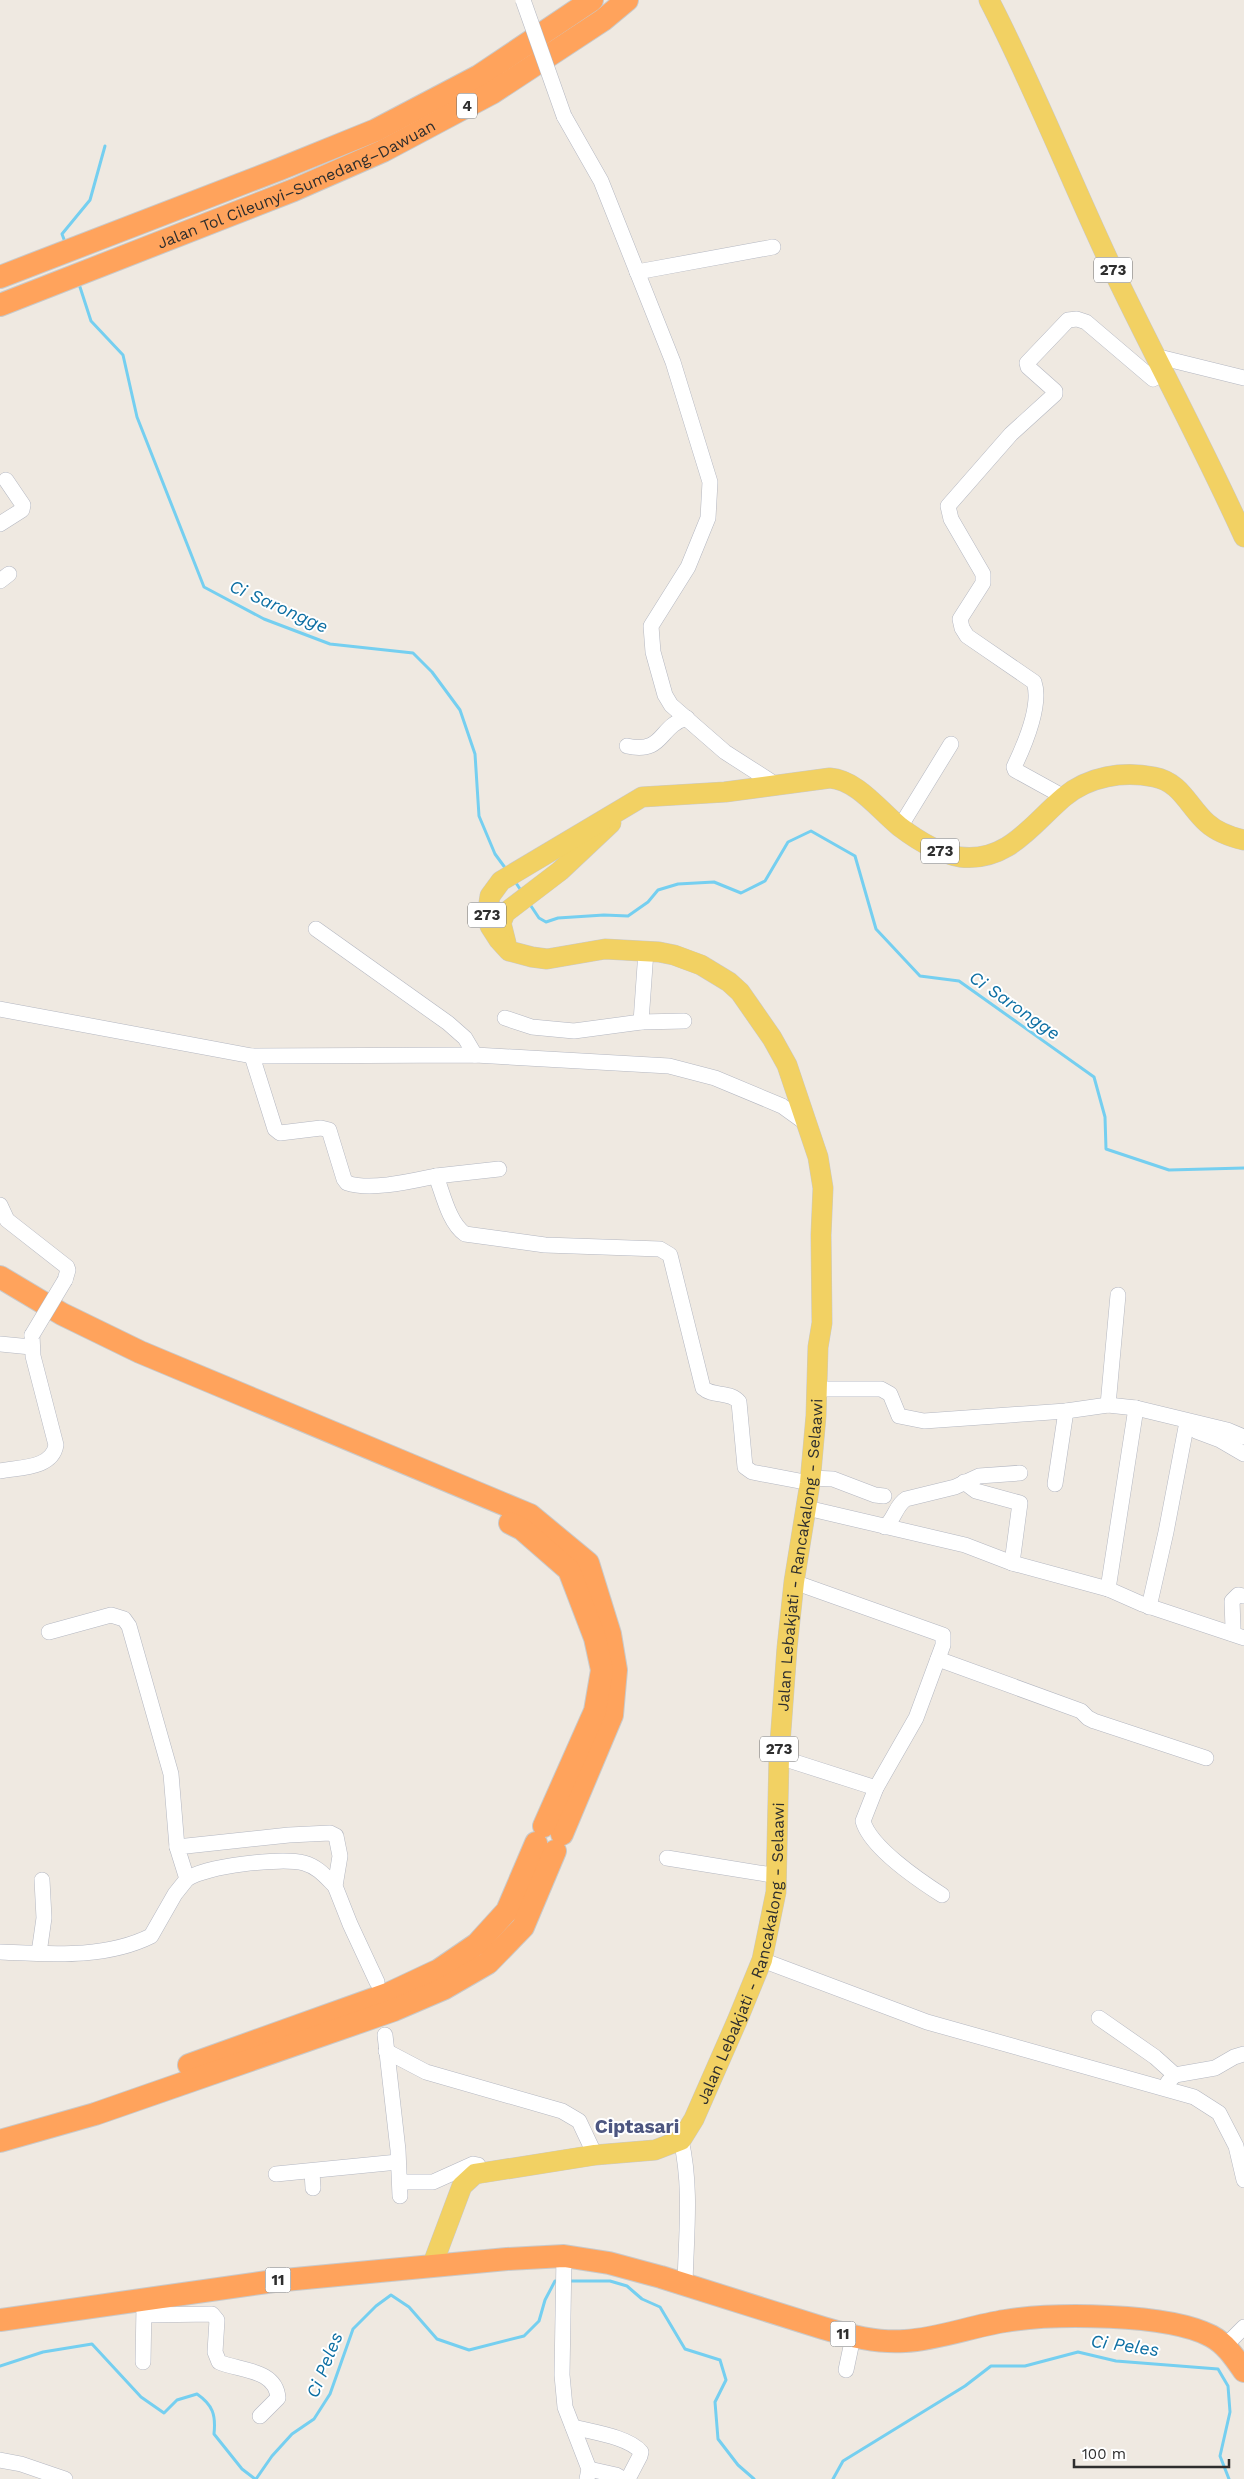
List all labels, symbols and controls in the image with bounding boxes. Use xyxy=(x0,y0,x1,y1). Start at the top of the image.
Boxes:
road number: 4 xyxy=(457,94,477,118)
street label: Jalan Tol Cileunyi–Sumedang–Dawuan xyxy=(154,115,438,252)
road number: 273 xyxy=(1094,258,1132,282)
water label: Ci Sarongge xyxy=(226,575,332,637)
road number: 273 xyxy=(921,838,959,864)
road number: 273 xyxy=(468,902,506,928)
water label: Ci Sarongge xyxy=(966,966,1064,1044)
street label: Jalan Lebakjati - Rancakalong - Selaawi xyxy=(773,1398,826,1712)
road number: 273 xyxy=(760,1736,798,1762)
street label: Jalan Lebakjati - Rancakalong - Selaawi xyxy=(692,1802,787,2107)
district label: Ciptasari xyxy=(595,2115,679,2138)
road number: 11 xyxy=(266,2268,290,2292)
road number: 11 xyxy=(830,2322,856,2346)
water label: Ci Peles xyxy=(301,2329,347,2401)
water label: Ci Peles xyxy=(1090,2330,1160,2360)
scale bar xyxy=(1074,2436,1229,2468)
text: 100 m xyxy=(1082,2445,1126,2463)

